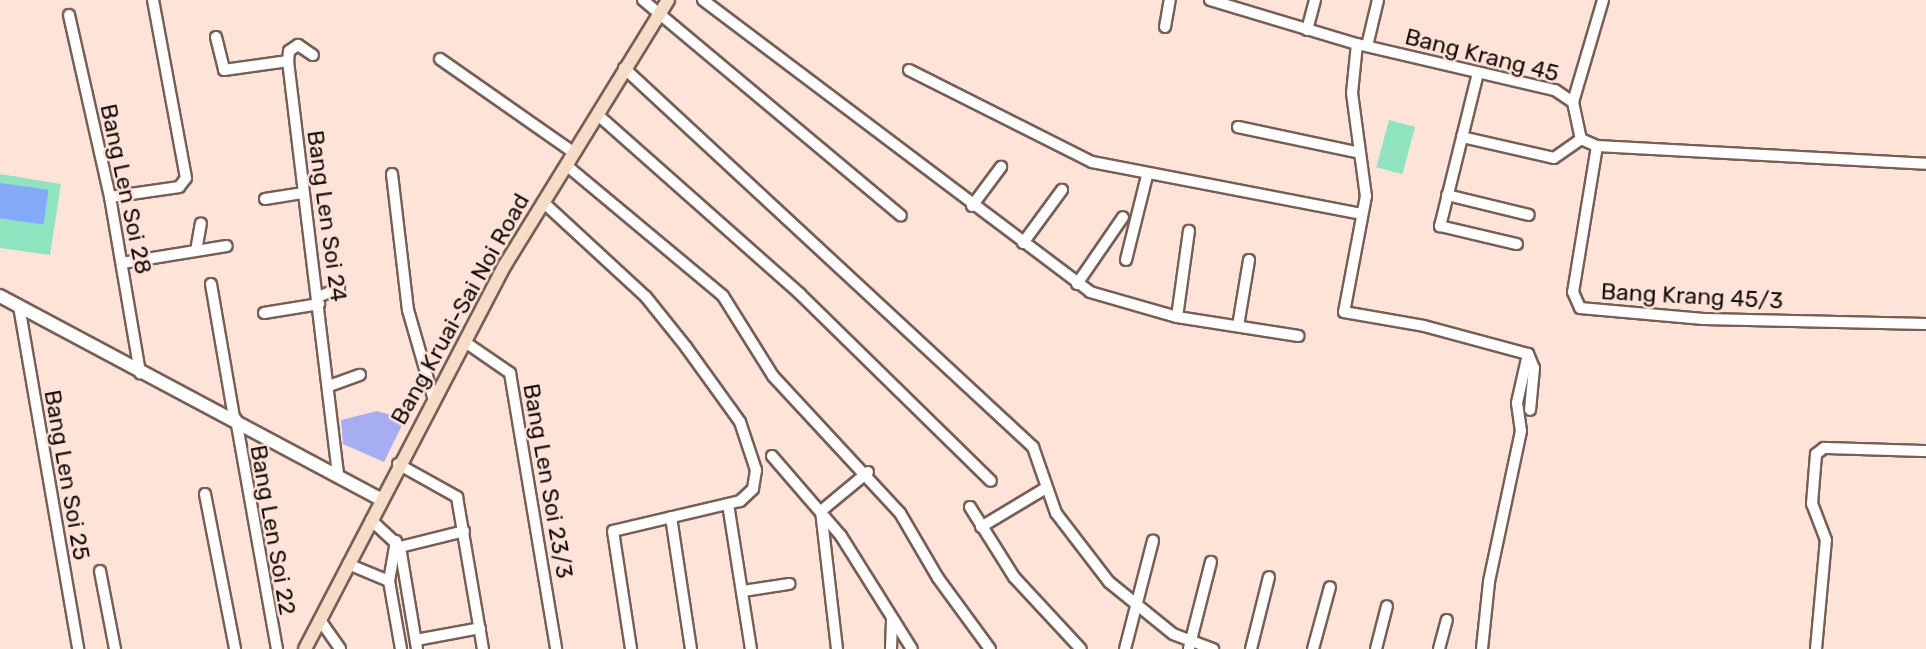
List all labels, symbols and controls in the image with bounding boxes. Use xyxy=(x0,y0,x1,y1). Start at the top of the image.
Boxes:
street label: Bang Krang 45 xyxy=(1402,23,1562,87)
street label: Bang Len Soi 28 xyxy=(94,101,158,277)
street label: Bang Len Soi 24 xyxy=(301,129,353,303)
street label: Bang Kruai-Sai Noi Road xyxy=(385,189,535,429)
street label: Bang Krang 45/3 xyxy=(1600,277,1784,315)
street label: Bang Len Soi 23/3 xyxy=(517,381,579,581)
street label: Bang Len Soi 25 xyxy=(38,388,96,562)
street label: Bang Len Soi 22 xyxy=(244,443,302,617)

